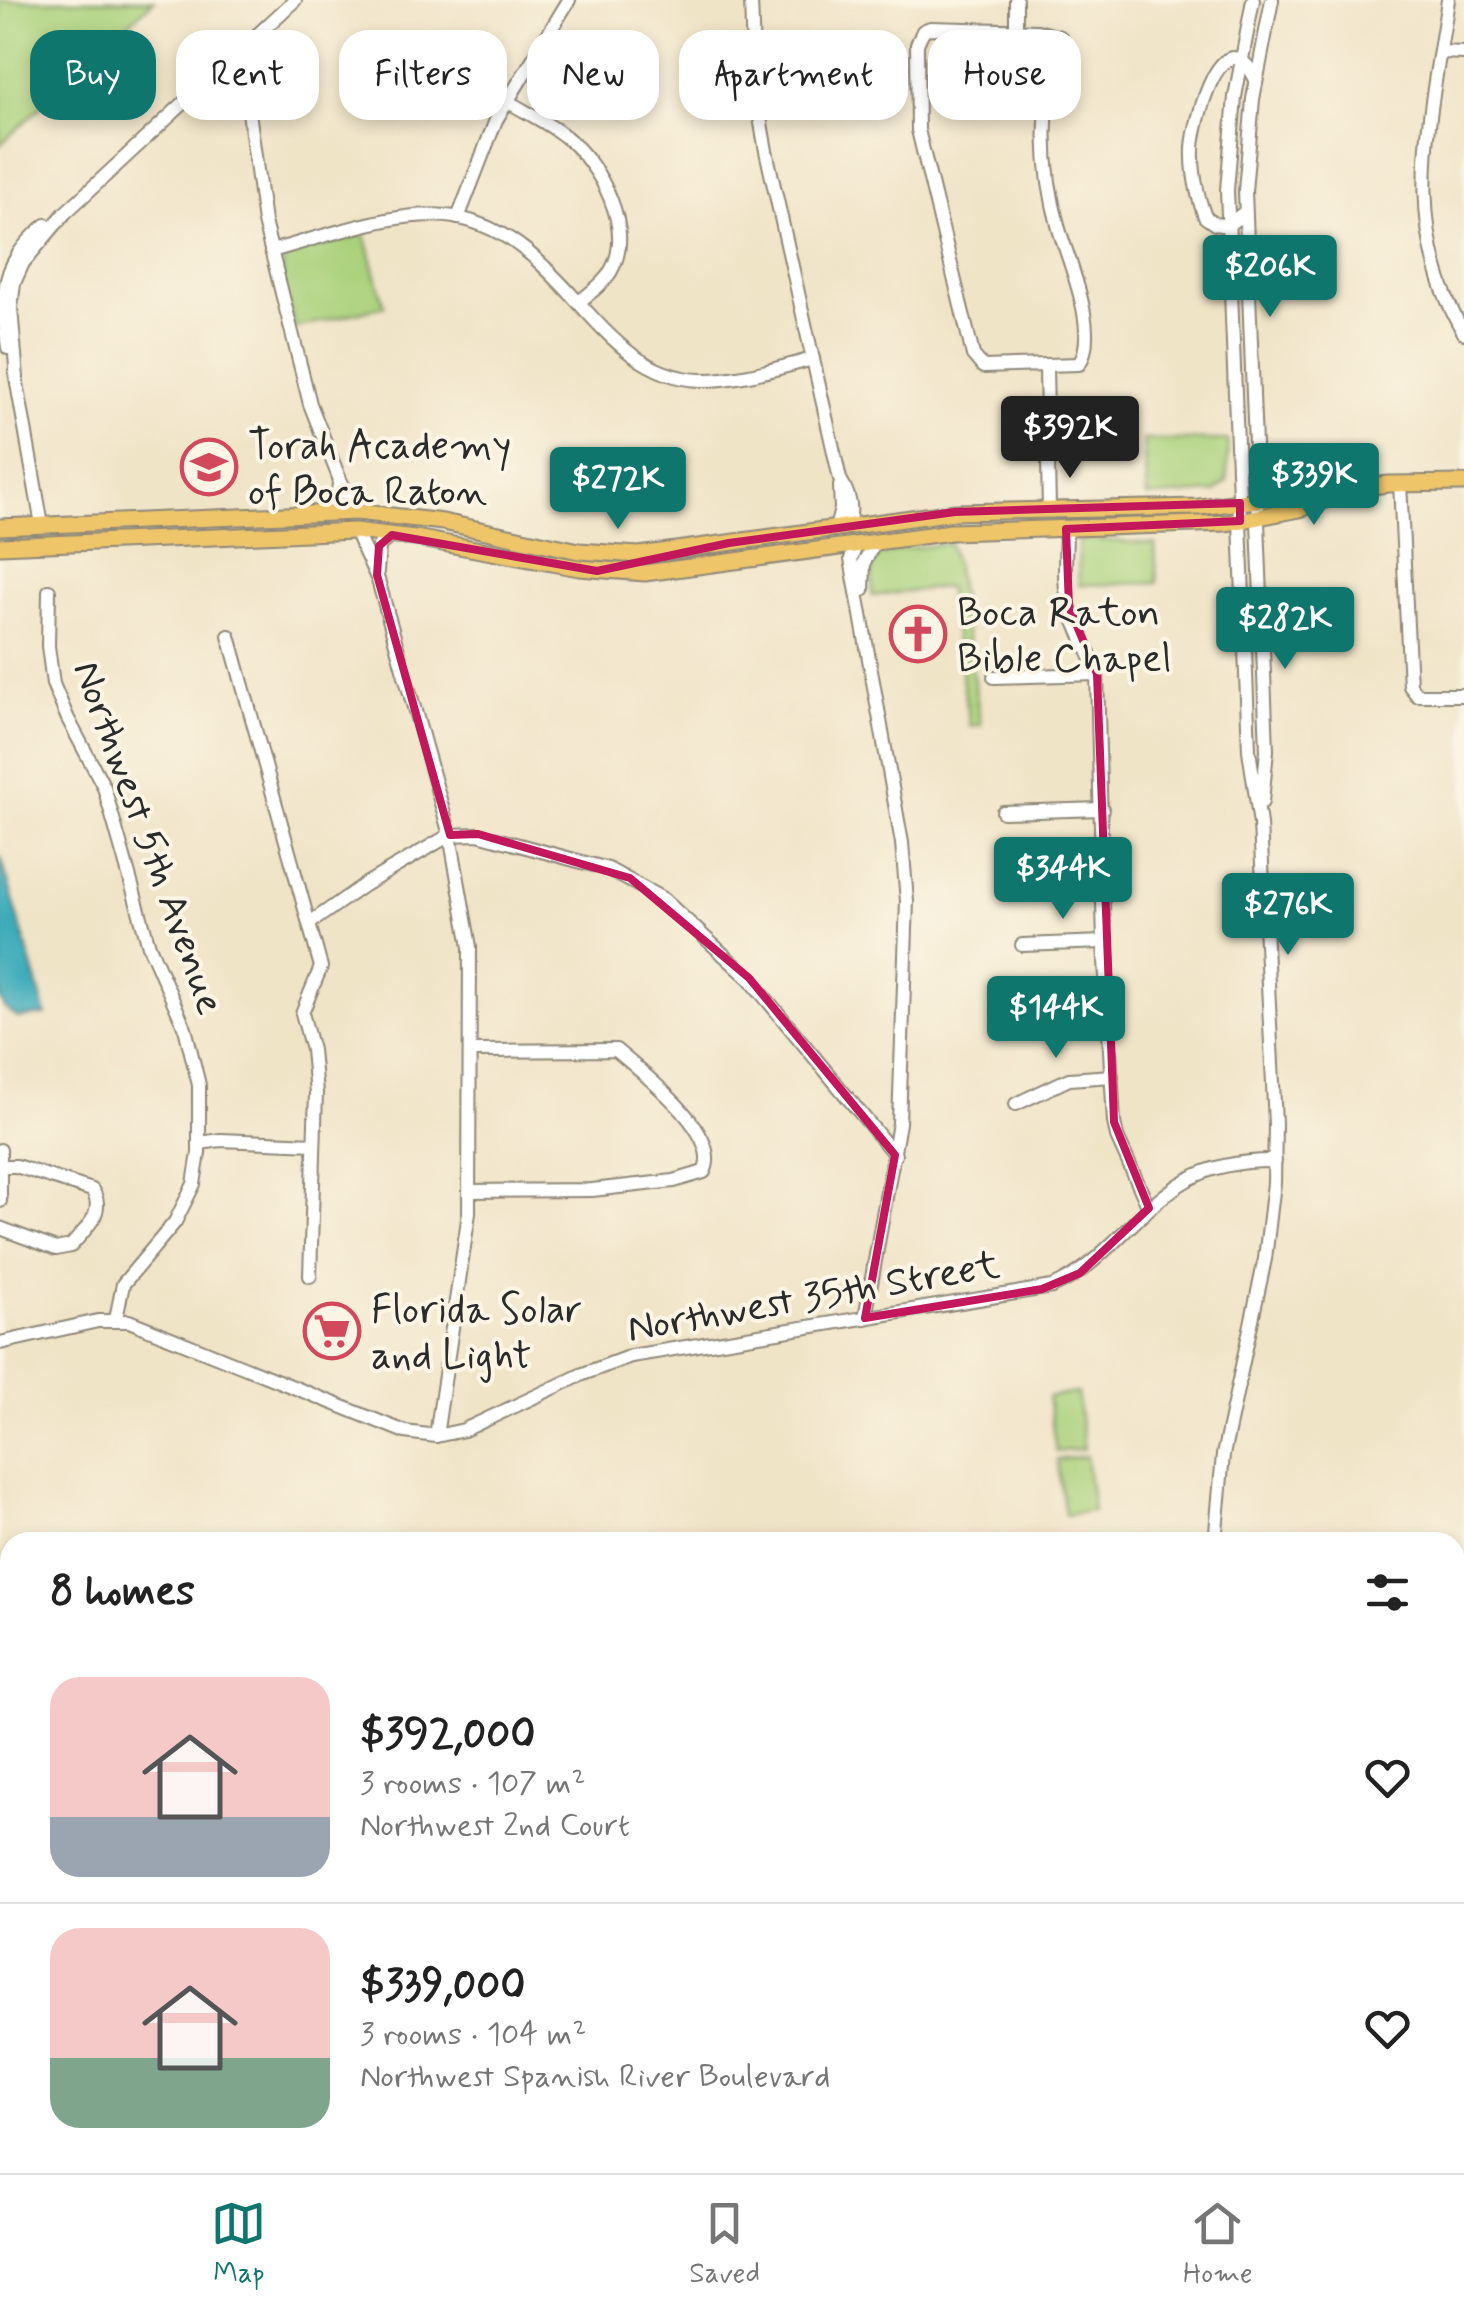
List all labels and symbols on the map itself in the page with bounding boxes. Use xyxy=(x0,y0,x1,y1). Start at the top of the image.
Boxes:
pin: $206K xyxy=(1200,235,1340,320)
pin: $392K xyxy=(1000,396,1140,481)
place label: Torah Academy of Boca Raton xyxy=(248,421,511,519)
school or university icon: Torah Academy of Boca Raton xyxy=(179,437,239,497)
pin: $339K xyxy=(1244,443,1384,528)
pin: $272K xyxy=(548,447,688,532)
pin: $282K xyxy=(1215,587,1355,672)
place label: Boca Raton Bible Chapel xyxy=(957,588,1172,686)
church icon: Boca Raton Bible Chapel xyxy=(888,604,948,664)
street label: Northwest 5th Avenue xyxy=(59,654,235,1022)
pin: $344K xyxy=(993,837,1133,922)
pin: $276K xyxy=(1218,873,1358,958)
pin: $144K xyxy=(986,976,1126,1061)
street label: Northwest 35th Street xyxy=(623,1240,1004,1356)
place label: Florida Solar and Light xyxy=(371,1285,582,1383)
supermarket icon: Florida Solar and Light xyxy=(302,1301,362,1361)

